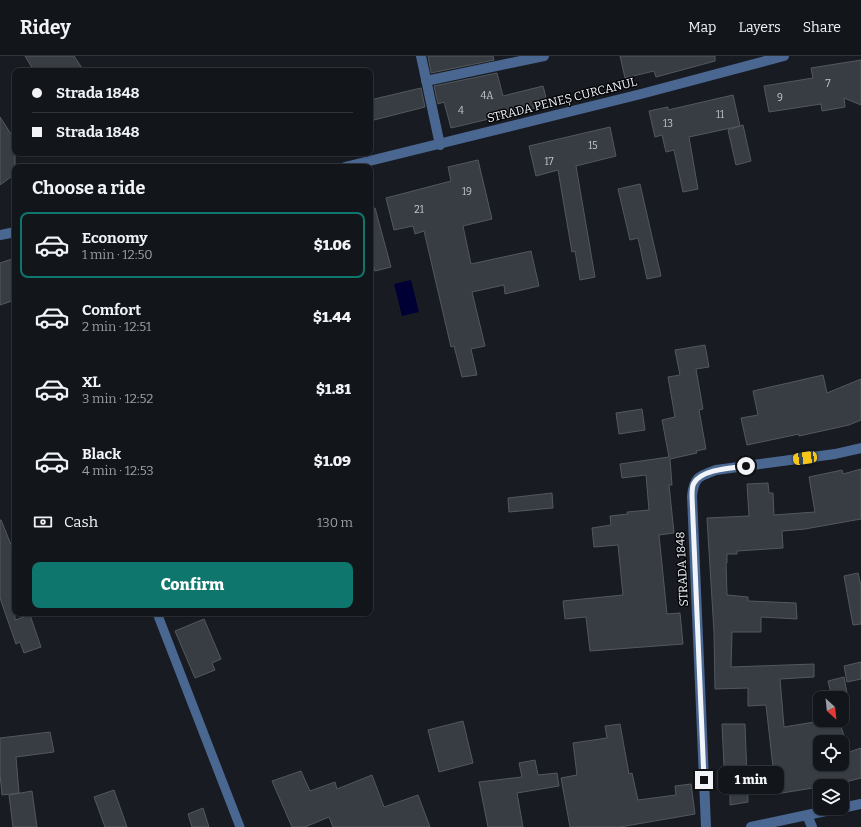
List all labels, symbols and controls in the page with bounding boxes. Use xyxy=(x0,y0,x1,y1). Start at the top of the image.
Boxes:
text: Ridey xyxy=(20,16,71,39)
text: Map xyxy=(688,19,716,36)
text: Layers xyxy=(738,19,781,36)
text: Share xyxy=(803,19,841,36)
street label: STRADA PENEȘ CURCANUL xyxy=(485,74,639,126)
house number: 7 xyxy=(825,78,831,90)
text: Strada 1848 xyxy=(56,84,140,102)
house number: 4A xyxy=(481,90,494,102)
house number: 9 xyxy=(777,92,783,104)
house number: 4 xyxy=(458,105,464,117)
house number: 11 xyxy=(716,109,724,121)
house number: 13 xyxy=(663,118,673,130)
text: Strada 1848 xyxy=(56,123,140,141)
house number: 15 xyxy=(588,140,598,152)
house number: 17 xyxy=(545,156,553,168)
text: Choose a ride xyxy=(32,177,145,199)
house number: 19 xyxy=(462,186,472,198)
house number: 21 xyxy=(414,204,424,216)
icon: car xyxy=(34,227,70,263)
text: Economy xyxy=(82,229,148,247)
text: $1.06 xyxy=(314,236,351,254)
text: 1 min · 12:50 xyxy=(82,247,153,262)
icon: car xyxy=(34,299,70,335)
text: Comfort xyxy=(82,301,141,319)
text: $1.44 xyxy=(313,308,351,326)
text: 2 min · 12:51 xyxy=(82,319,151,334)
icon: car xyxy=(34,371,70,407)
text: XL xyxy=(82,373,101,391)
text: $1.81 xyxy=(316,380,351,398)
text: 3 min · 12:52 xyxy=(82,391,153,406)
icon: car xyxy=(34,443,70,479)
text: Black xyxy=(82,445,121,463)
car xyxy=(792,450,818,466)
text: $1.09 xyxy=(314,452,351,470)
route start xyxy=(737,457,755,475)
text: 4 min · 12:53 xyxy=(82,463,154,478)
icon: cash xyxy=(32,511,54,533)
text: Cash xyxy=(64,513,98,531)
text: 130 m xyxy=(317,515,353,530)
street label: STRADA 1848 xyxy=(673,531,691,607)
button: Confirm xyxy=(32,562,353,608)
north arrow xyxy=(813,691,849,727)
map controls xyxy=(813,691,849,815)
button: locate xyxy=(813,735,849,771)
callout: 1 min xyxy=(718,766,784,794)
route end xyxy=(695,771,713,789)
text: 1 min xyxy=(734,772,768,787)
button: layers xyxy=(813,779,849,815)

